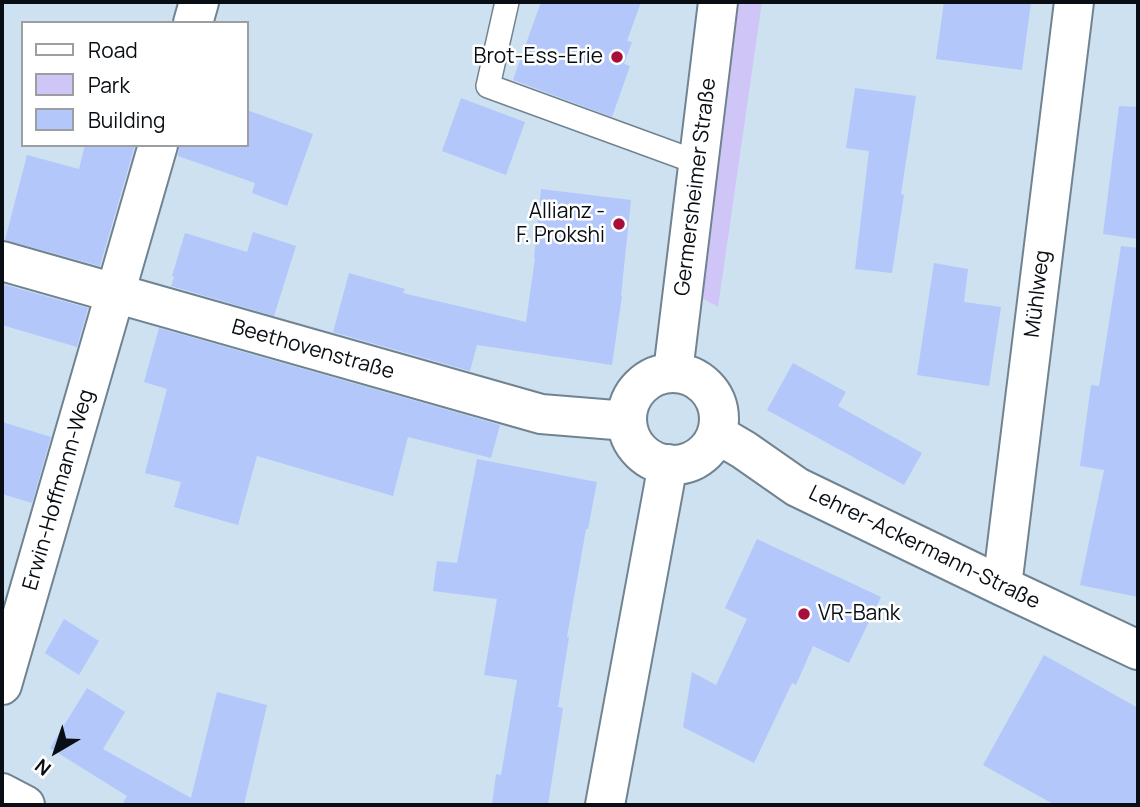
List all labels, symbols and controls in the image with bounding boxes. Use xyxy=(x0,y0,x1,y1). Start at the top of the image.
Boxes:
legend xyxy=(21,21,248,147)
text: Road xyxy=(88,36,138,64)
place label: Brot-Ess-Erie xyxy=(474,44,603,70)
marker: Brot-Ess-Erie xyxy=(609,49,625,65)
text: Park xyxy=(88,71,130,99)
street label: Germersheimer Straße xyxy=(670,77,722,297)
text: Building xyxy=(88,106,165,134)
place label: Allianz - F. Prokshi xyxy=(516,199,605,249)
marker: Allianz - F. Prokshi xyxy=(611,216,627,232)
street label: Mühlweg xyxy=(1020,249,1056,339)
street label: Beethovenstraße xyxy=(229,315,397,385)
street label: Erwin-Hoffmann-Weg xyxy=(18,387,100,593)
street label: Lehrer-Ackermann-Straße xyxy=(804,481,1044,615)
place label: VR-Bank xyxy=(818,601,900,627)
marker: VR-Bank xyxy=(796,606,812,622)
north arrow xyxy=(21,716,91,786)
text: N xyxy=(29,753,56,782)

